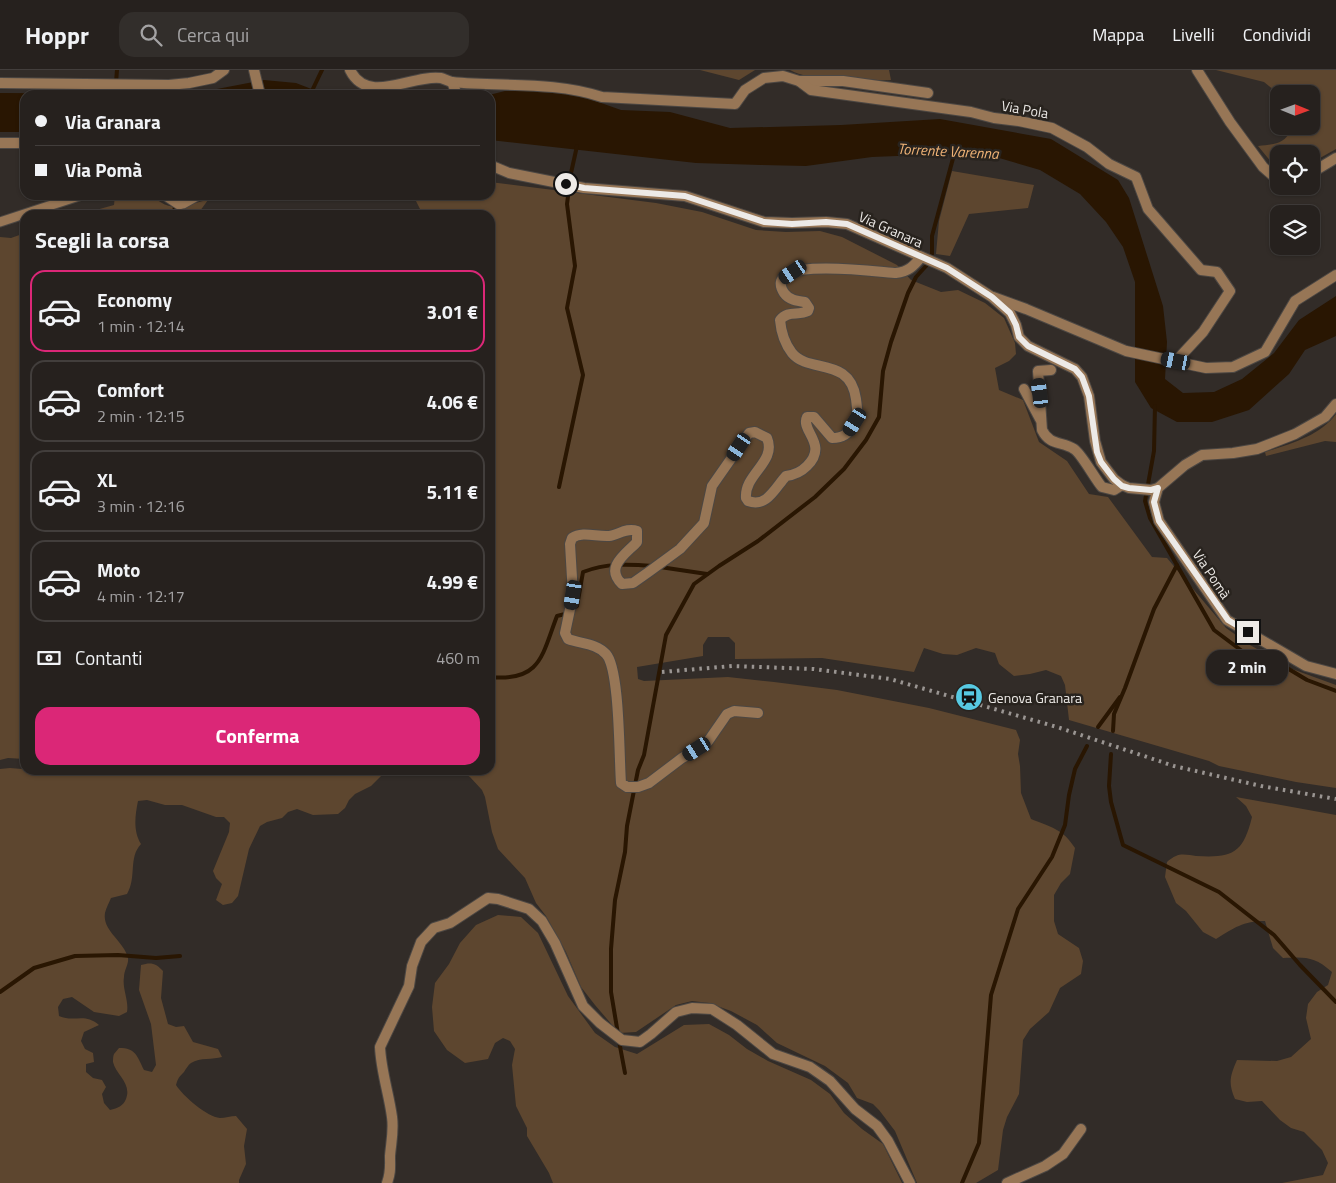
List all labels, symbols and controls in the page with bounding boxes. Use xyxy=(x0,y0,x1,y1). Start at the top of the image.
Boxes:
search box xyxy=(119,12,469,57)
text: Hoppr xyxy=(25,17,89,53)
text: Cerca qui xyxy=(177,20,249,49)
icon: search xyxy=(137,21,165,49)
text: Mappa xyxy=(1092,21,1144,48)
text: Livelli xyxy=(1172,21,1215,48)
text: Condividi xyxy=(1243,21,1311,48)
north arrow xyxy=(1270,85,1320,135)
map controls xyxy=(1270,85,1320,255)
street label: Via Pola xyxy=(1000,95,1050,123)
text: Via Granara xyxy=(65,107,161,136)
water label: Torrente Varenna xyxy=(897,137,1001,165)
button: locate xyxy=(1270,145,1320,195)
text: Via Pomà xyxy=(65,155,142,184)
route start xyxy=(555,173,577,195)
button: layers xyxy=(1270,205,1320,255)
street label: Via Granara xyxy=(856,206,926,252)
text: Scegli la corsa xyxy=(35,223,169,257)
car xyxy=(776,257,809,287)
text: Economy xyxy=(97,285,172,314)
icon: car xyxy=(37,289,82,334)
text: 3.01 € xyxy=(426,297,478,326)
text: 1 min · 12:14 xyxy=(97,314,185,338)
car xyxy=(1159,351,1192,371)
text: Comfort xyxy=(97,375,164,404)
car xyxy=(1030,377,1049,409)
icon: car xyxy=(37,379,82,424)
text: 4.06 € xyxy=(426,387,478,416)
text: 2 min · 12:15 xyxy=(97,404,185,428)
car xyxy=(840,405,869,439)
car xyxy=(724,430,753,464)
text: XL xyxy=(97,465,117,494)
icon: car xyxy=(37,469,82,514)
text: 5.11 € xyxy=(426,477,478,506)
text: 3 min · 12:16 xyxy=(97,494,185,518)
street label: Via Pomà xyxy=(1188,545,1236,603)
text: Moto xyxy=(97,555,140,584)
icon: car xyxy=(37,559,82,604)
text: 4.99 € xyxy=(426,567,478,596)
car xyxy=(563,579,582,611)
text: 4 min · 12:17 xyxy=(97,584,185,608)
route end xyxy=(1237,621,1259,643)
text: Contanti xyxy=(75,643,143,672)
icon: cash xyxy=(35,644,63,672)
text: 460 m xyxy=(436,646,480,670)
callout: 2 min xyxy=(1207,650,1289,684)
text: 2 min xyxy=(1228,655,1266,679)
station icon: Genova Granara xyxy=(954,682,984,712)
place label: Genova Granara xyxy=(988,687,1082,708)
button: Conferma xyxy=(35,707,480,765)
car xyxy=(680,735,713,763)

